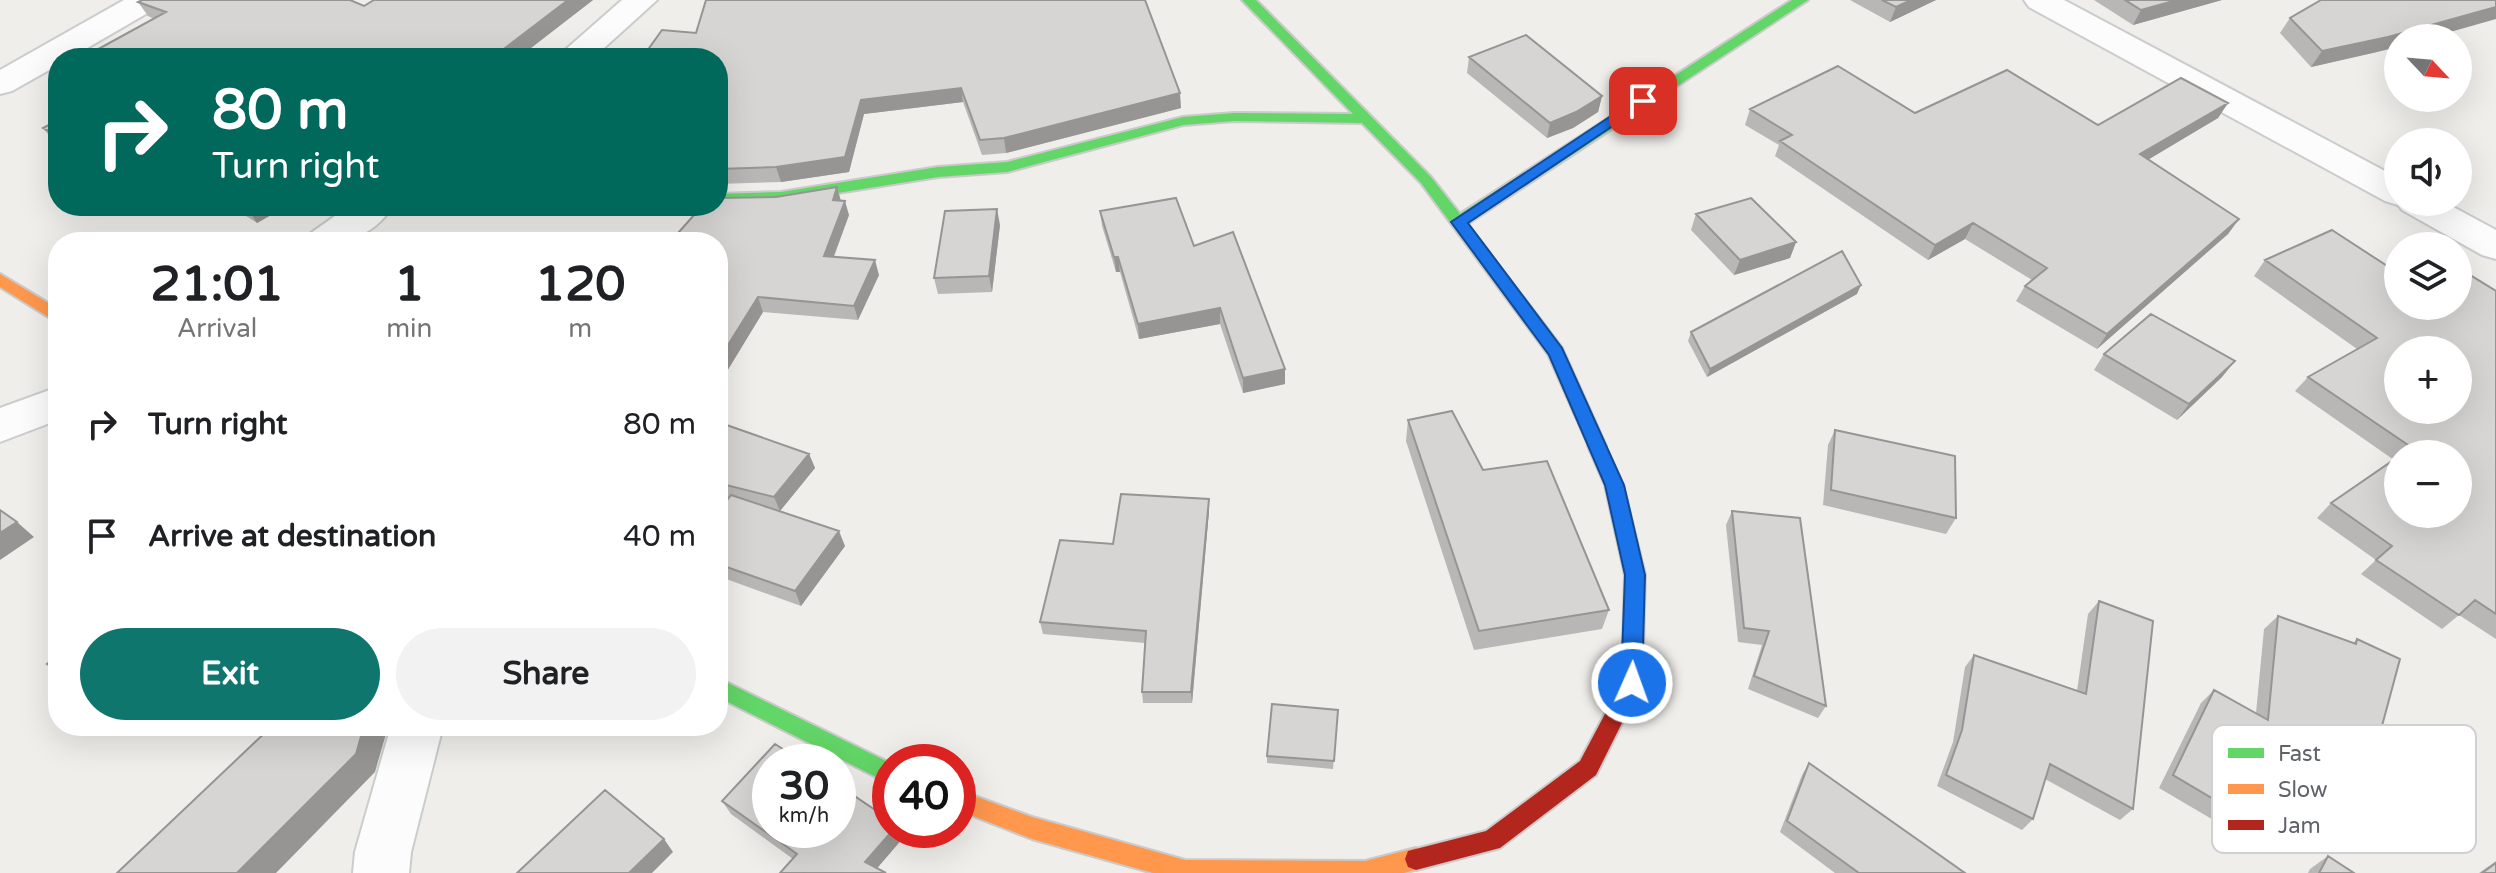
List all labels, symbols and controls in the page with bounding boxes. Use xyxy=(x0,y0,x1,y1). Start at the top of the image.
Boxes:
north arrow xyxy=(2384,24,2472,112)
map controls xyxy=(2384,24,2472,528)
pin xyxy=(1609,67,1677,135)
text: 80 m xyxy=(212,77,348,144)
icon: arrive xyxy=(1621,79,1665,123)
icon: right xyxy=(80,80,184,184)
button: sound xyxy=(2384,128,2472,216)
text: Turn right xyxy=(212,145,379,188)
button: layers xyxy=(2384,232,2472,320)
text: 21:01 xyxy=(151,256,284,314)
text: 1 xyxy=(394,256,424,314)
text: 120 xyxy=(535,256,625,314)
text: Arrival xyxy=(177,313,257,344)
text: min xyxy=(386,313,432,344)
text: m xyxy=(568,313,592,344)
button: + xyxy=(2384,336,2472,424)
icon: right xyxy=(80,402,124,446)
text: Turn right xyxy=(148,406,288,443)
text: 80 m xyxy=(623,406,696,443)
button: − xyxy=(2384,440,2472,528)
icon: arrive xyxy=(80,514,124,558)
text: Arrive at destination xyxy=(148,518,436,555)
text: 40 m xyxy=(623,518,696,555)
button: Exit xyxy=(80,628,380,720)
button: Share xyxy=(396,628,696,720)
position arrow xyxy=(1590,641,1674,725)
legend xyxy=(2212,725,2476,853)
text: Fast xyxy=(2278,741,2321,767)
speed limit sign: 40 xyxy=(872,744,976,848)
text: 30 xyxy=(779,762,829,810)
text: Slow xyxy=(2278,777,2328,803)
text: km/h xyxy=(779,804,829,828)
text: Jam xyxy=(2278,813,2321,839)

